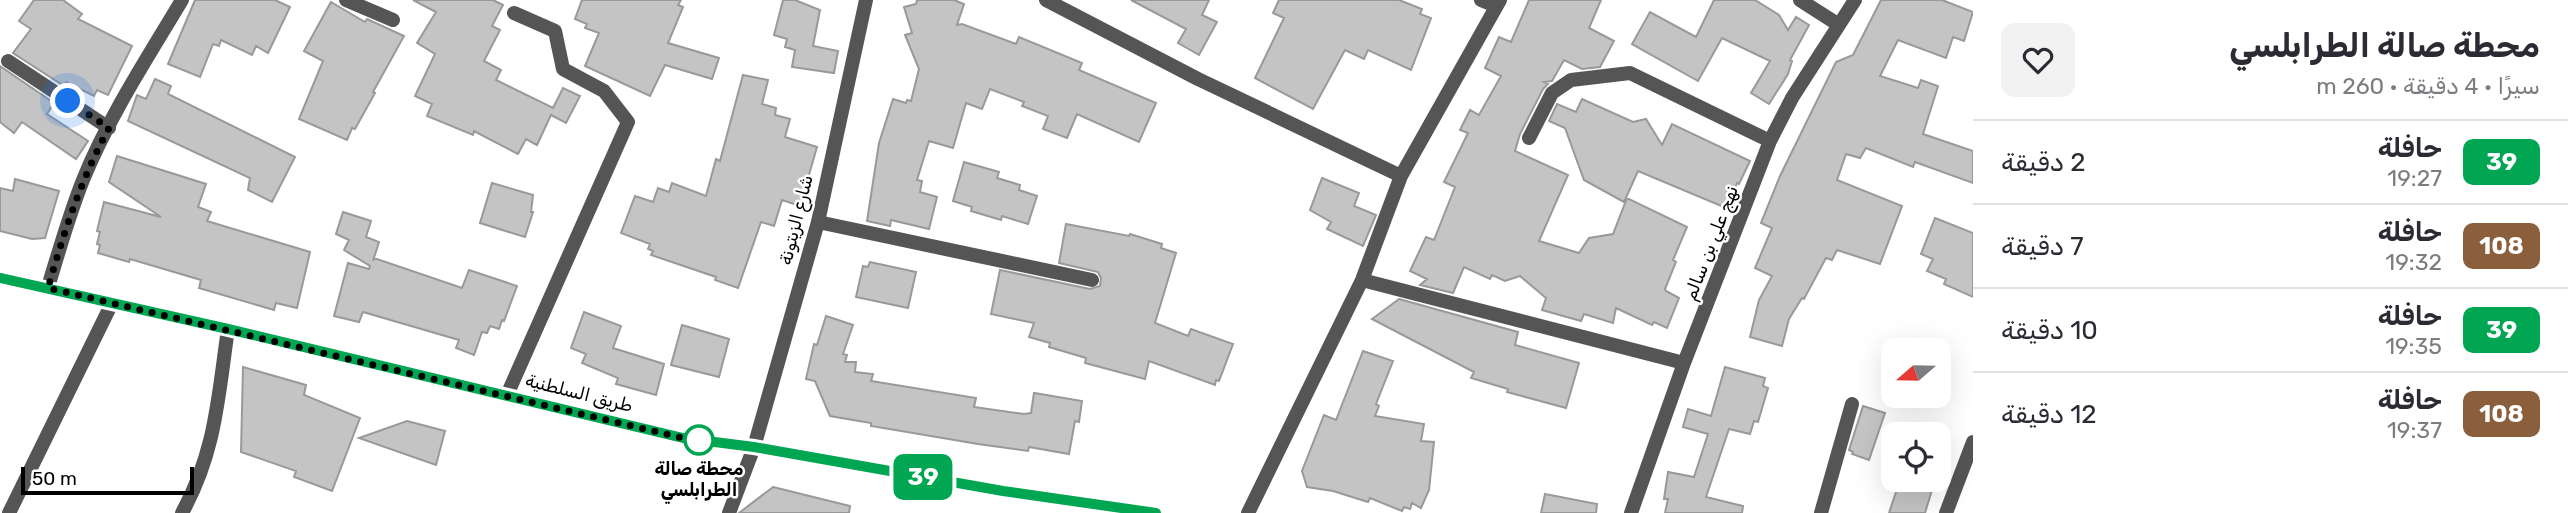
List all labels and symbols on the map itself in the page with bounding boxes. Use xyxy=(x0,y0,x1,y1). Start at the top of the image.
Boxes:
your location xyxy=(50,83,85,118)
street label: شارع الزيتونة xyxy=(774,173,819,268)
street label: نهج علي بن سالم xyxy=(1679,182,1745,304)
north arrow xyxy=(1881,338,1951,408)
street label: طريق السلطنية xyxy=(523,369,635,417)
marker: محطة صالة الطرابلسي xyxy=(684,425,714,455)
line badge: 39 xyxy=(892,454,954,500)
place label: محطة صالة الطرابلسي xyxy=(655,458,743,504)
scale bar xyxy=(21,464,194,496)

